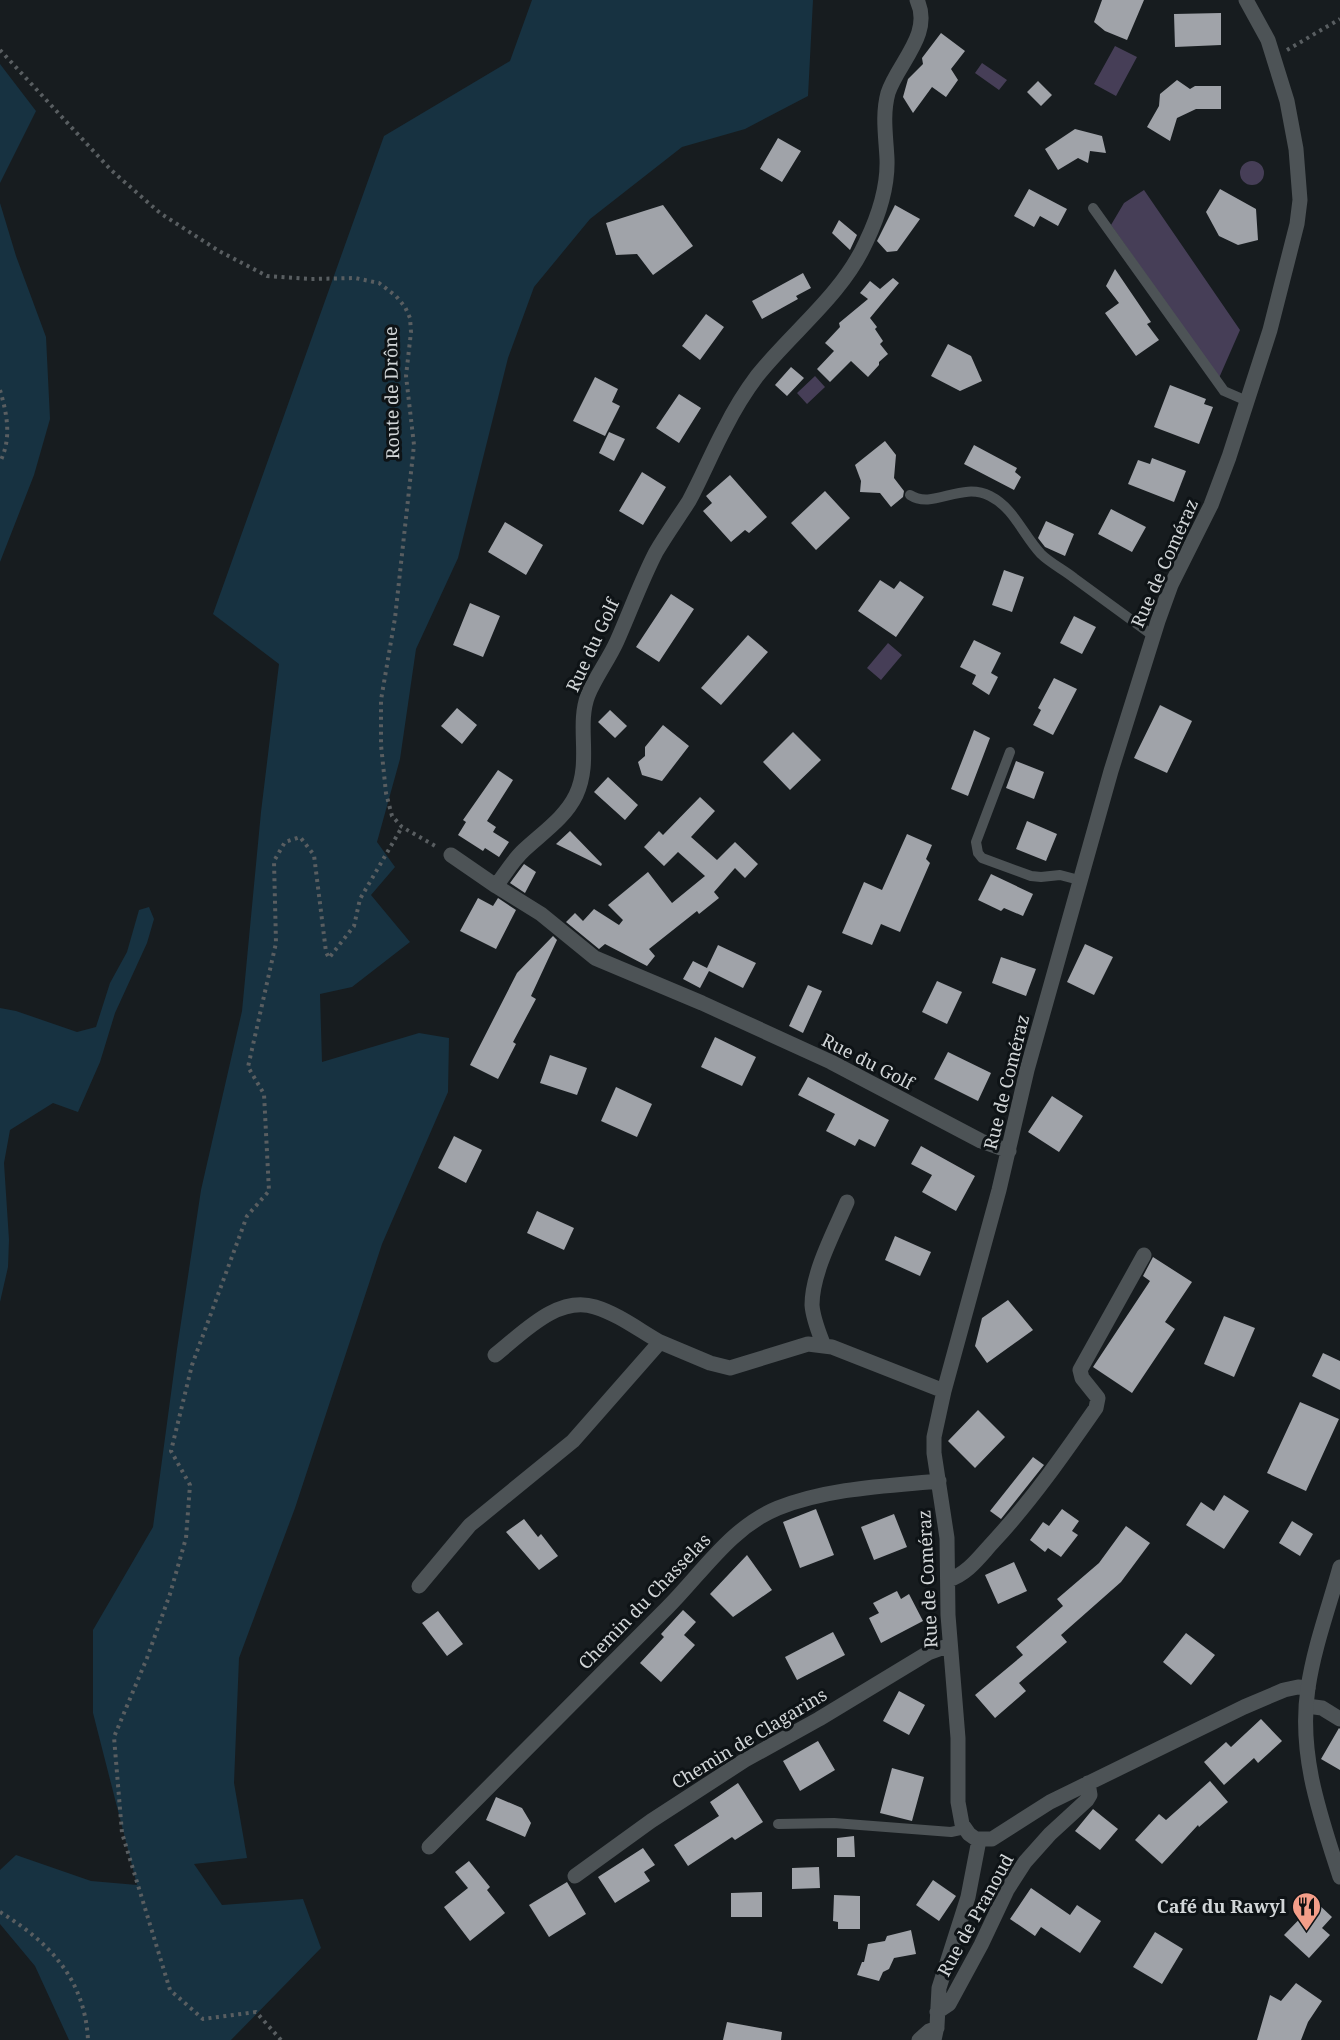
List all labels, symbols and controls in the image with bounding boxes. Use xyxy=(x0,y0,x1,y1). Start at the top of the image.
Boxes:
street label: Route de Drône xyxy=(378,326,404,460)
street label: Rue de Coméraz xyxy=(1125,495,1203,631)
street label: Rue du Golf xyxy=(560,593,625,695)
street label: Rue de Coméraz xyxy=(978,1012,1034,1152)
street label: Rue du Golf xyxy=(818,1028,919,1095)
street label: Rue de Coméraz xyxy=(911,1509,943,1649)
street label: Chemin du Chasselas xyxy=(573,1528,715,1674)
street label: Chemin de Clagarins xyxy=(667,1682,831,1794)
street label: Rue de Pranoud xyxy=(931,1849,1019,1981)
restaurant icon: Café du Rawyl xyxy=(1291,1890,1323,1932)
place label: Café du Rawyl xyxy=(1157,1894,1287,1918)

